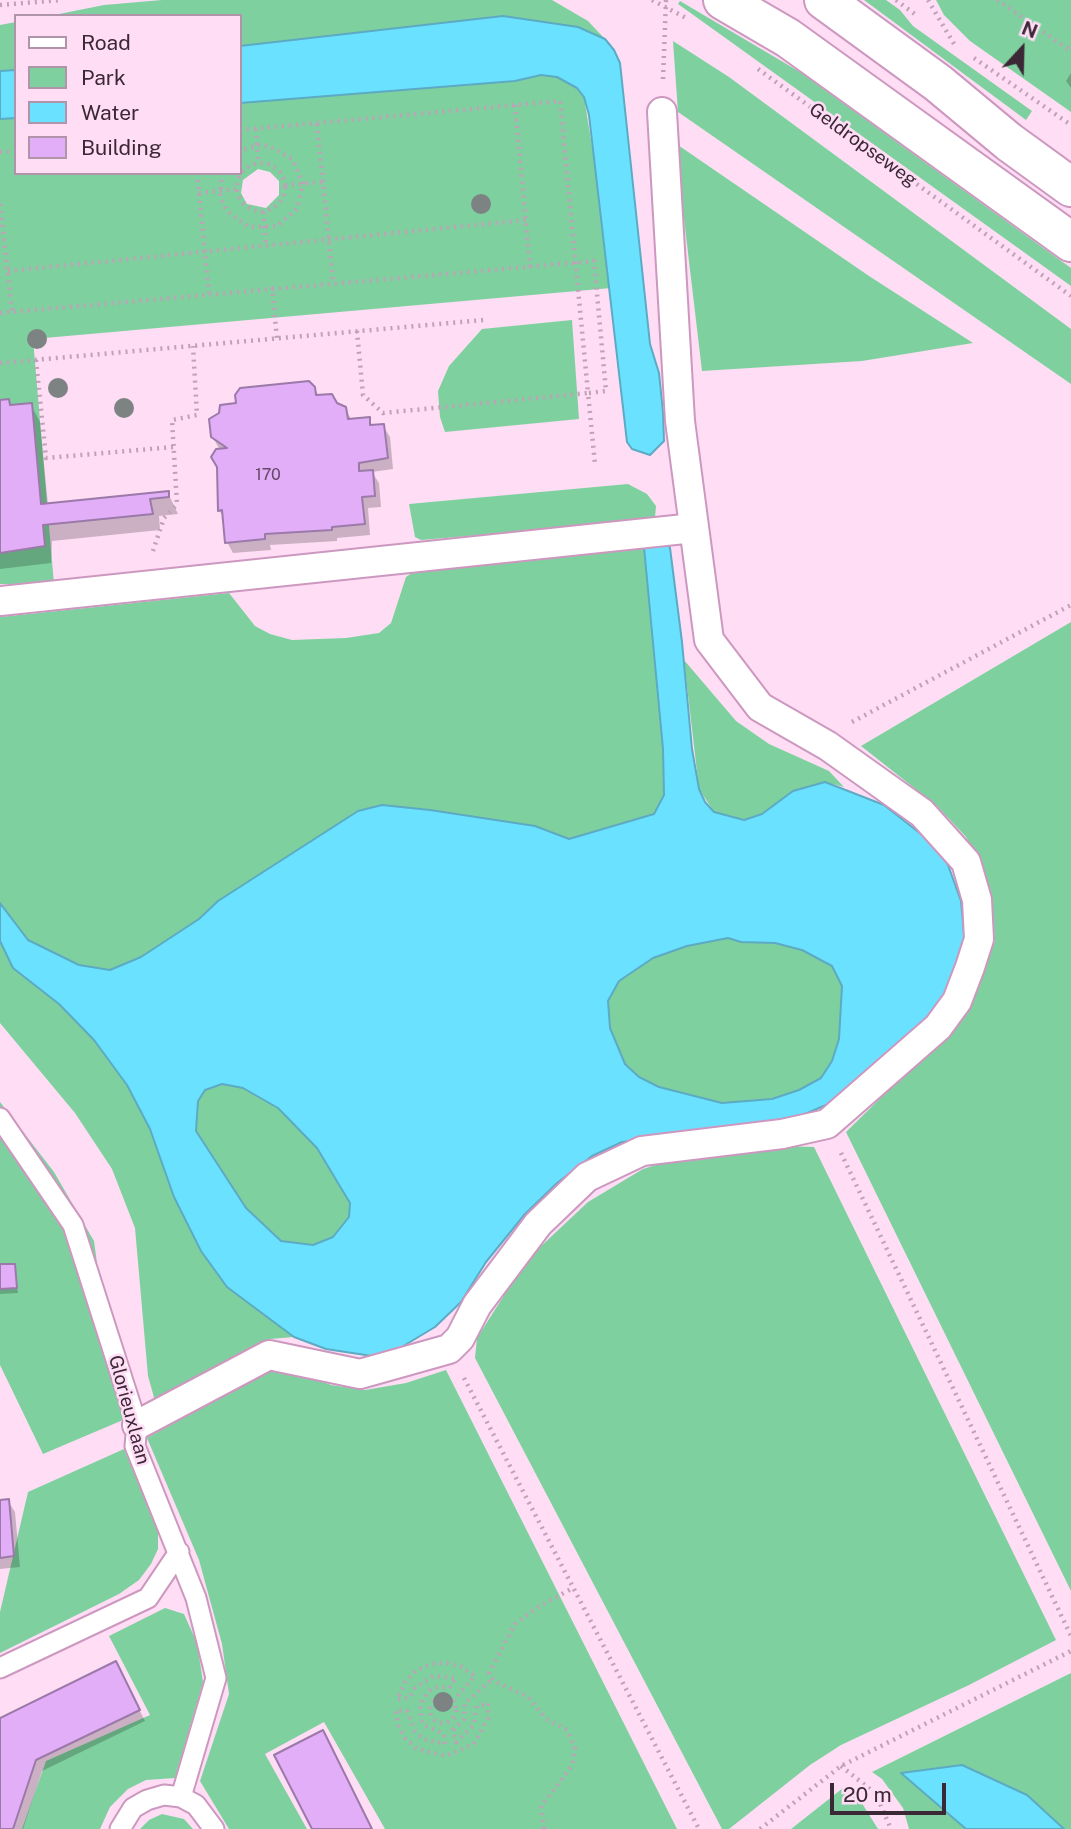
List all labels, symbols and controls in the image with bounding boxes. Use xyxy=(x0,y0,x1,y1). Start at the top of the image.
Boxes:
legend xyxy=(14,14,242,175)
north arrow xyxy=(987,14,1057,84)
text: N xyxy=(1019,17,1041,43)
text: Road xyxy=(81,30,131,55)
text: Park xyxy=(81,65,126,90)
street label: Geldropseweg xyxy=(804,98,922,192)
text: Water xyxy=(81,100,139,125)
text: Building xyxy=(81,135,162,160)
house number: 170 xyxy=(255,465,281,485)
street label: Glorieuxlaan xyxy=(103,1353,155,1467)
scale bar xyxy=(833,1770,948,1814)
text: 20 m xyxy=(843,1782,892,1807)

